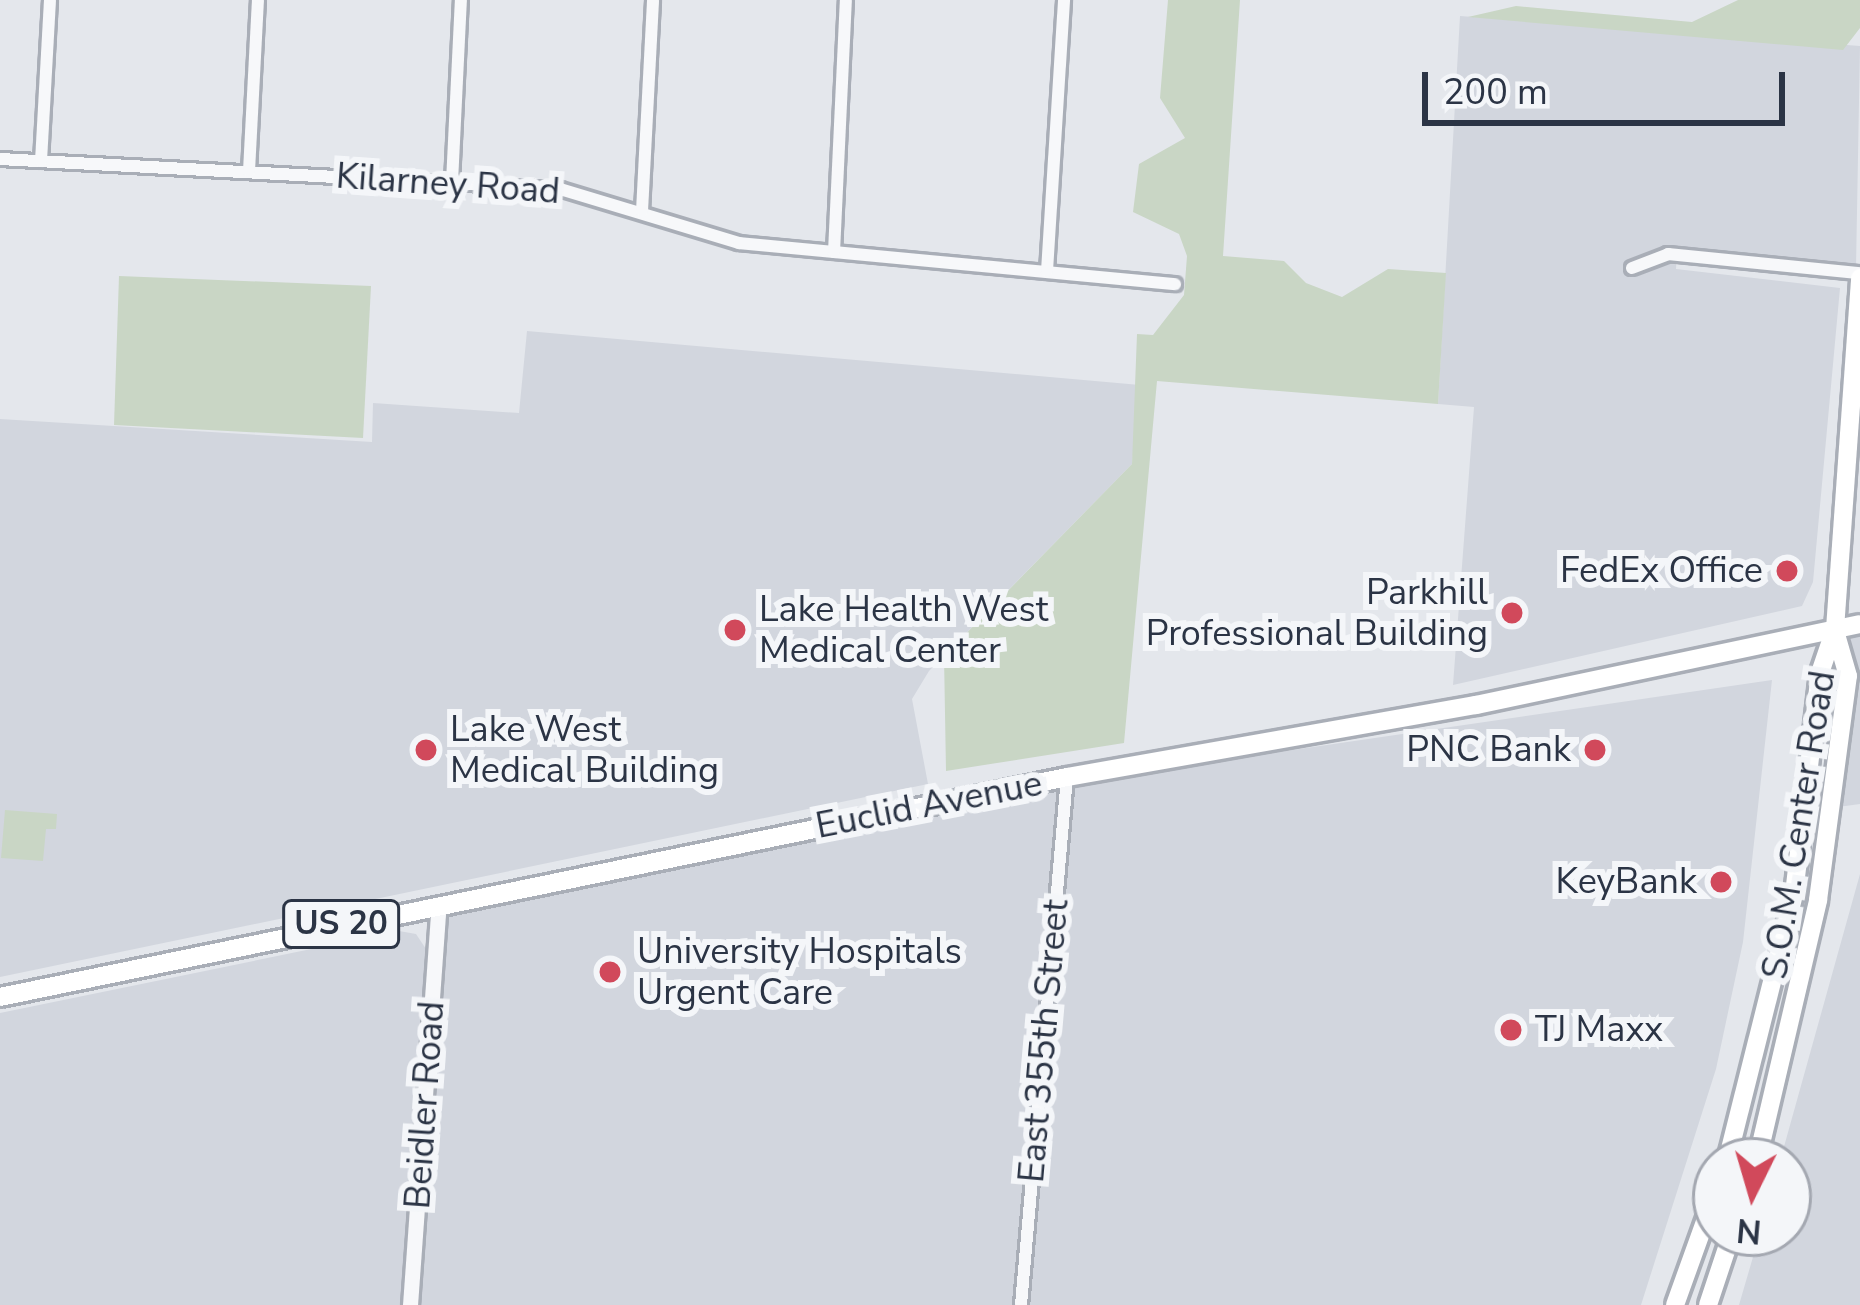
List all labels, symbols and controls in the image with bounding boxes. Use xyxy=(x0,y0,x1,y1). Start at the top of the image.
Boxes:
scale bar xyxy=(1428,48,1791,122)
text: 200 m xyxy=(1443,68,1548,117)
street label: Kilarney Road xyxy=(335,155,561,213)
place label: FedEx Office xyxy=(1560,549,1763,593)
marker: FedEx Office xyxy=(1774,558,1800,584)
place label: Parkhill Professional Building xyxy=(1146,570,1488,655)
place label: Lake Health West Medical Center xyxy=(759,587,1048,672)
marker: Parkhill Professional Building xyxy=(1499,600,1525,626)
marker: Lake Health West Medical Center xyxy=(722,617,748,643)
street label: S.O.M. Center Road xyxy=(1753,668,1845,982)
place label: Lake West Medical Building xyxy=(450,707,719,792)
place label: PNC Bank xyxy=(1406,728,1571,772)
marker: Lake West Medical Building xyxy=(413,737,439,763)
marker: PNC Bank xyxy=(1582,737,1608,763)
street label: Euclid Avenue xyxy=(812,762,1046,848)
place label: KeyBank xyxy=(1556,860,1697,904)
marker: KeyBank xyxy=(1708,869,1734,895)
road number: US 20 xyxy=(281,897,401,951)
street label: East 355th Street xyxy=(1010,898,1078,1184)
place label: University Hospitals Urgent Care xyxy=(637,929,962,1014)
marker: University Hospitals Urgent Care xyxy=(594,956,626,988)
street label: Beidler Road xyxy=(396,1000,454,1210)
place label: TJ Maxx xyxy=(1535,1008,1663,1052)
marker: TJ Maxx xyxy=(1498,1017,1524,1043)
north arrow xyxy=(1692,1137,1812,1257)
text: N xyxy=(1735,1207,1763,1254)

